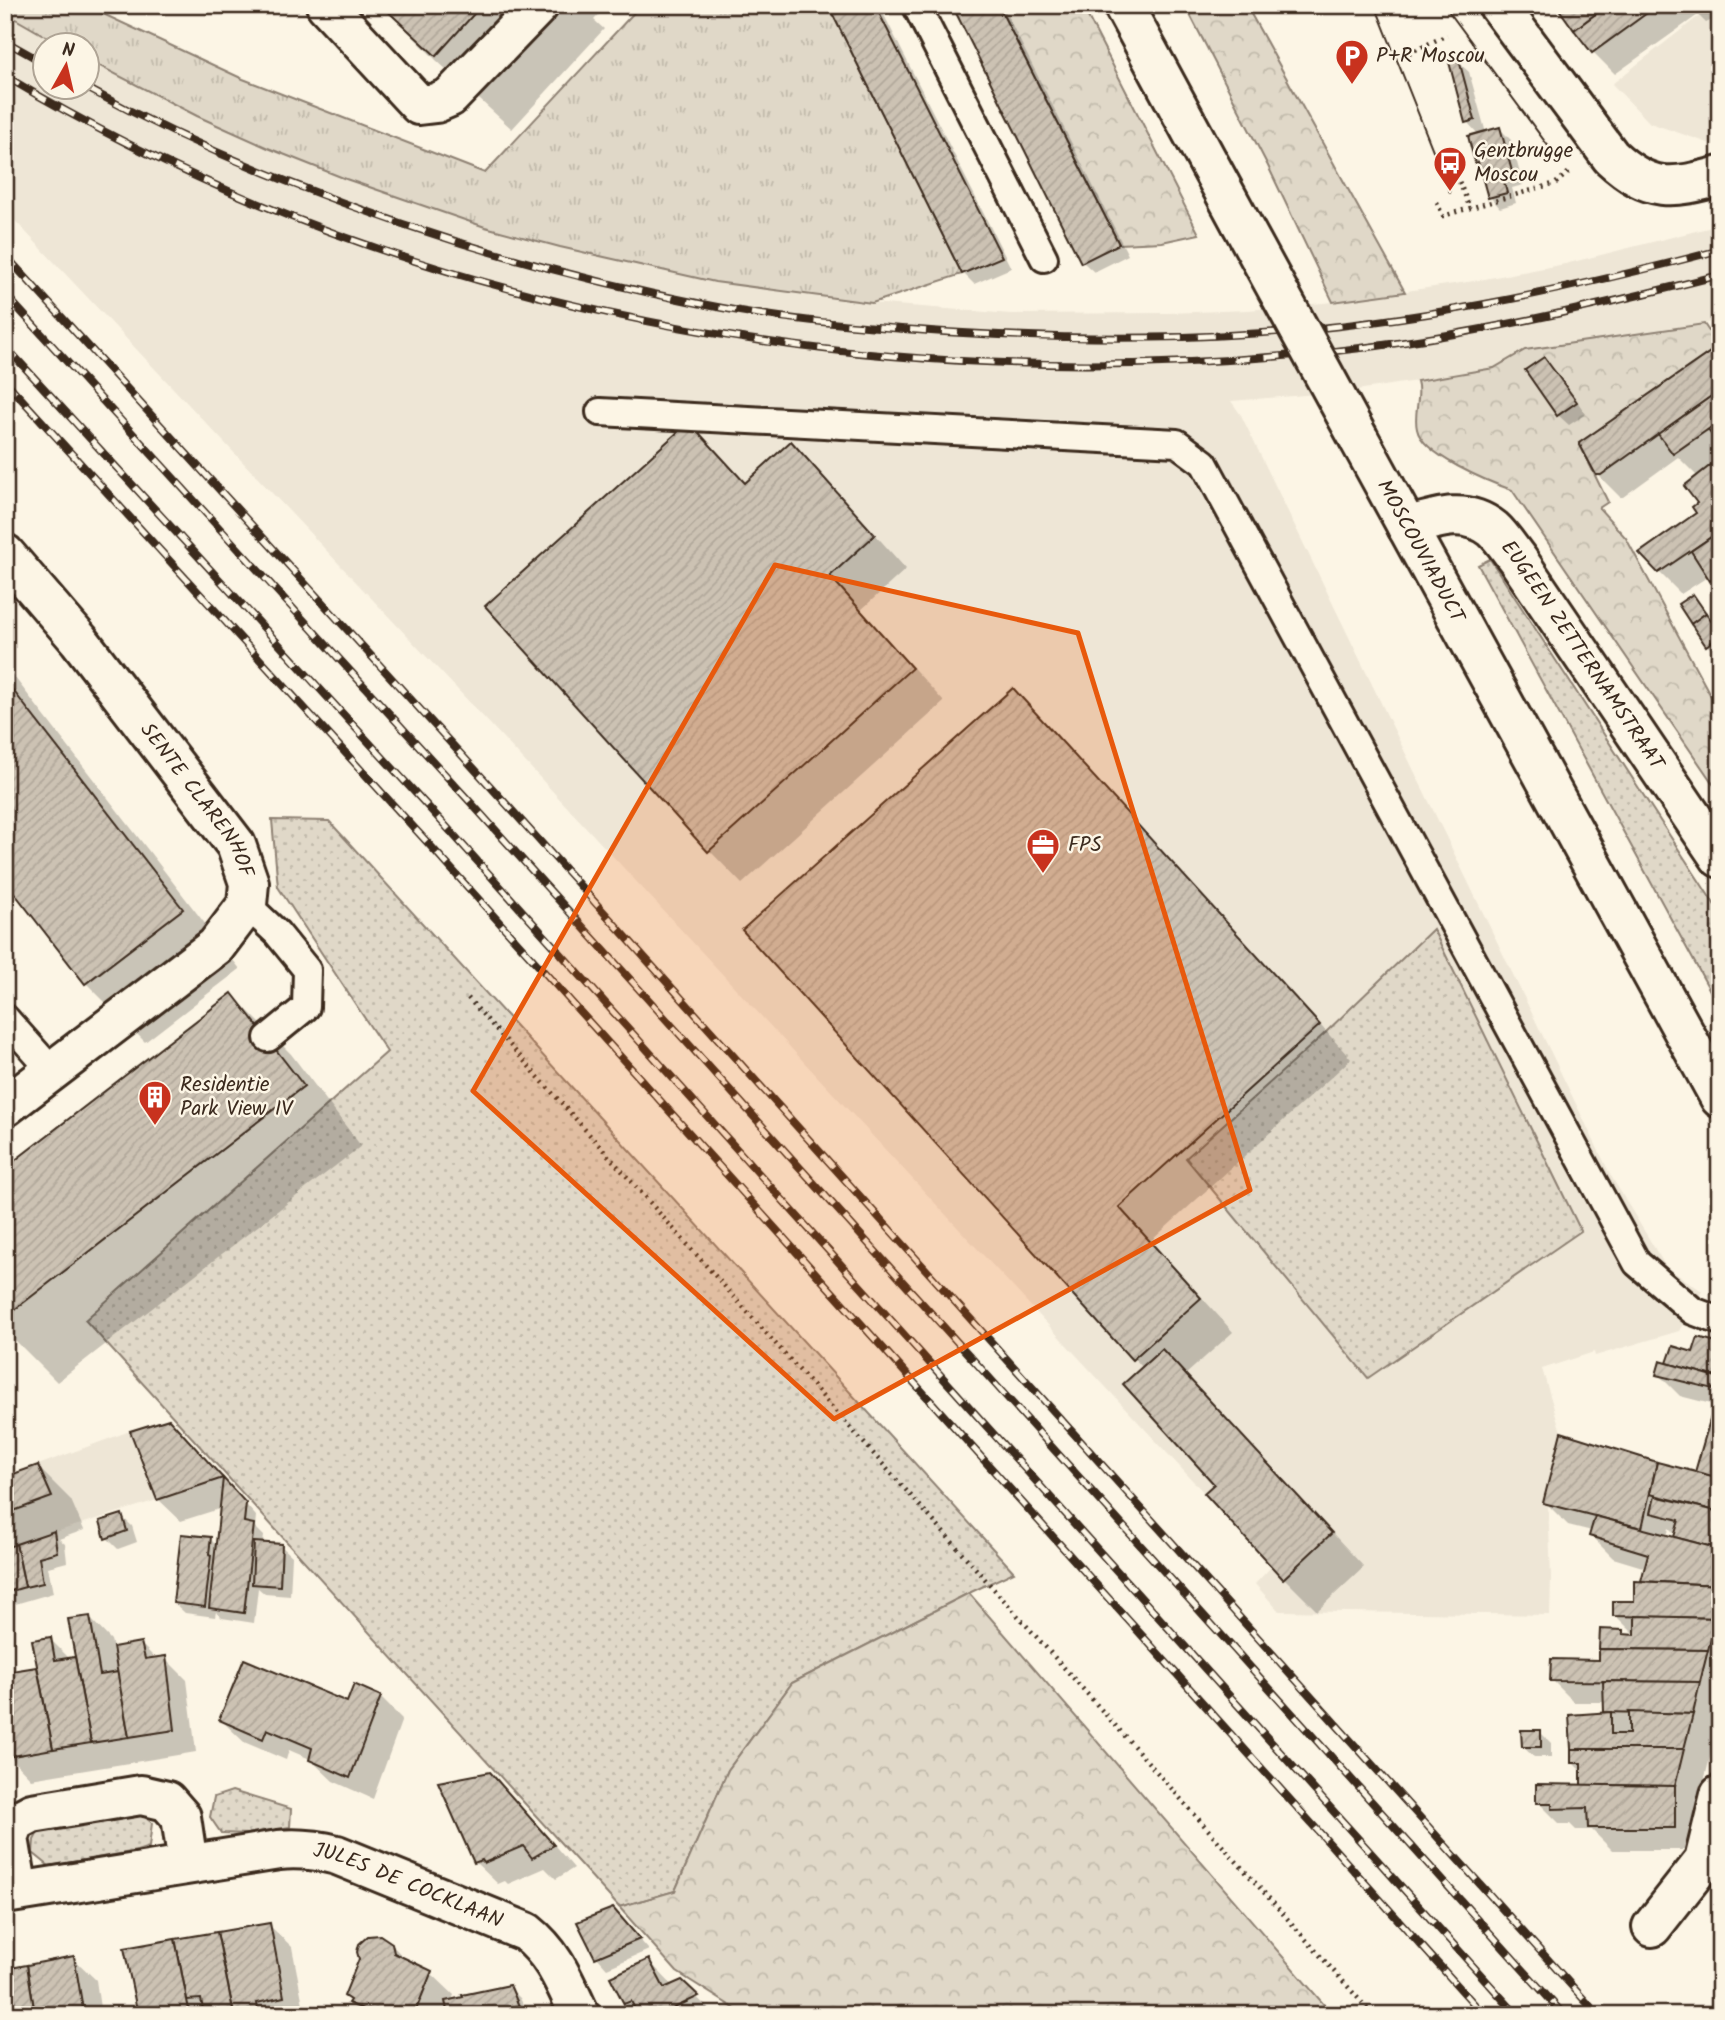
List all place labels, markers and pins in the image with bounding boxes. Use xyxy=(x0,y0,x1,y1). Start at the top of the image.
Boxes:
parking icon: P+R Moscou xyxy=(1333,37,1371,86)
place label: P+R Moscou xyxy=(1376,40,1485,73)
place label: Gentbrugge Moscou xyxy=(1474,135,1574,192)
bus stop icon: Gentbrugge Moscou xyxy=(1431,144,1469,193)
office icon: FPS xyxy=(1024,826,1062,875)
place label: FPS xyxy=(1068,829,1102,862)
place label: Residentie Park View IV xyxy=(180,1069,294,1126)
building icon: Residentie Park View IV xyxy=(136,1078,174,1127)

